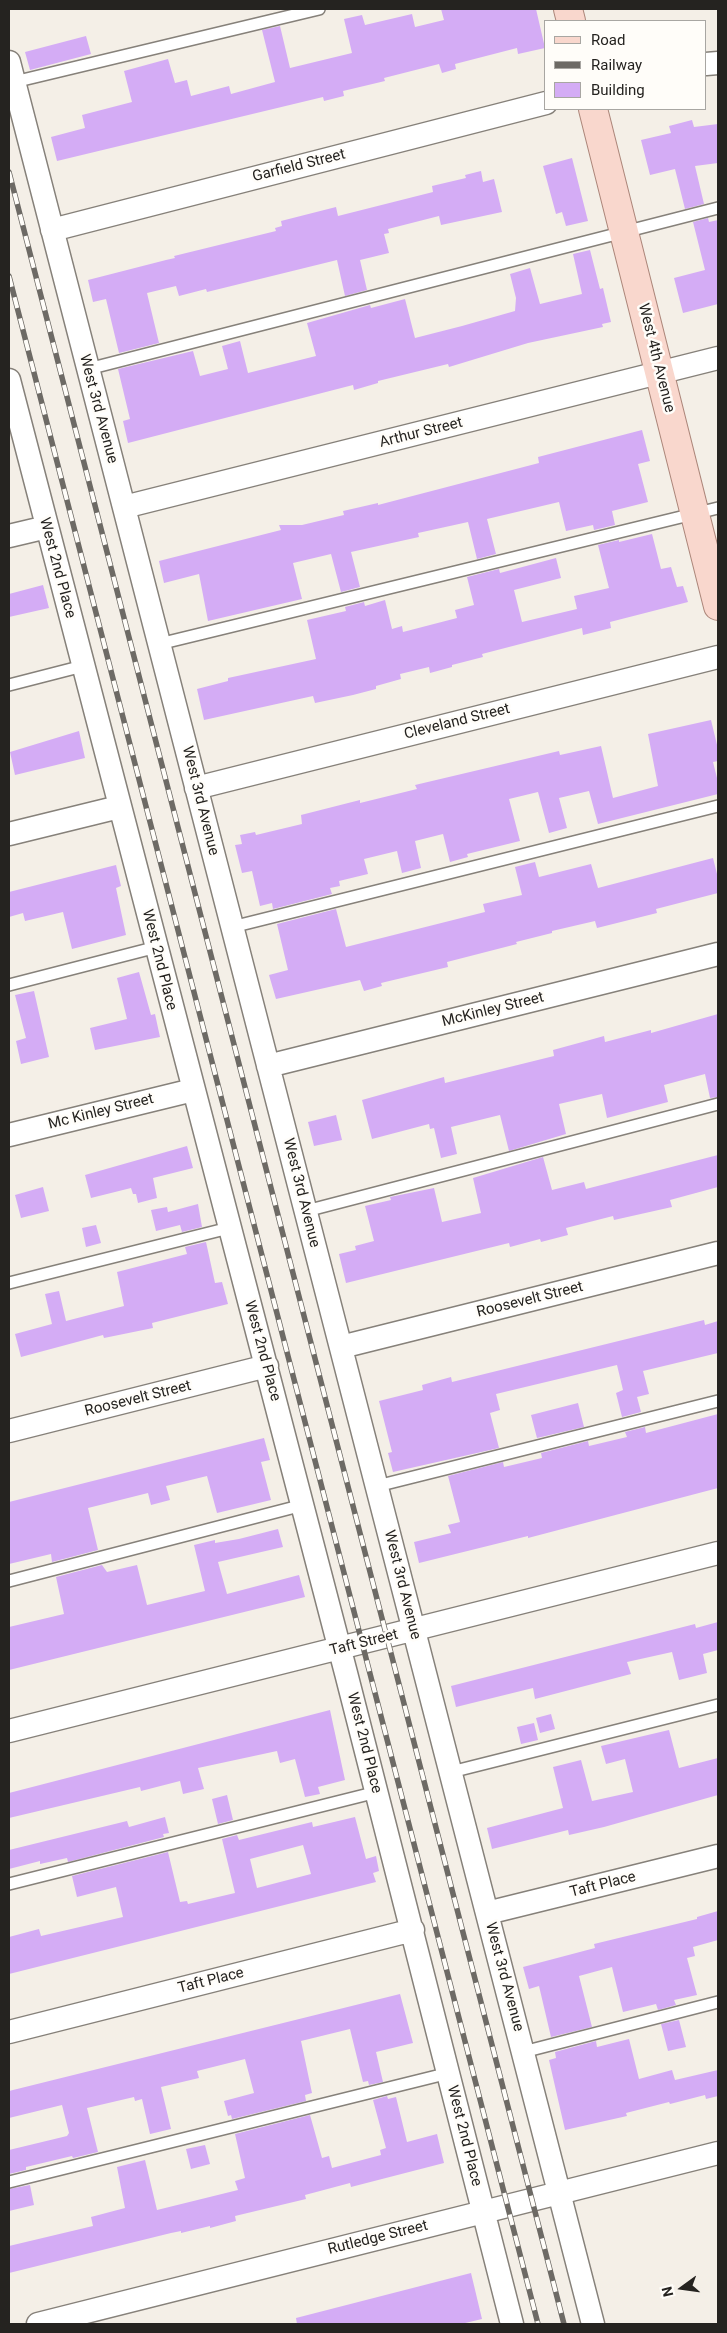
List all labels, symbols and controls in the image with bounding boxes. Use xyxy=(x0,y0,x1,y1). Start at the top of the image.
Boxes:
legend xyxy=(544,20,707,110)
text: Road xyxy=(591,31,625,49)
text: Railway xyxy=(591,56,642,74)
text: Building xyxy=(591,81,645,99)
street label: Garfield Street xyxy=(251,146,347,186)
street label: West 4th Avenue xyxy=(634,302,678,414)
street label: West 3rd Avenue xyxy=(75,353,121,465)
street label: Arthur Street xyxy=(378,414,464,452)
street label: West 2nd Place xyxy=(35,516,79,620)
street label: Cleveland Street xyxy=(402,700,512,744)
street label: West 3rd Avenue xyxy=(178,744,222,858)
street label: West 2nd Place xyxy=(138,908,180,1012)
street label: McKinley Street xyxy=(440,989,546,1031)
street label: Mc Kinley Street xyxy=(46,1090,156,1134)
street label: West 3rd Avenue xyxy=(279,1136,323,1250)
street label: Roosevelt Street xyxy=(475,1278,585,1322)
street label: West 2nd Place xyxy=(240,1299,284,1403)
street label: Roosevelt Street xyxy=(83,1377,193,1421)
street label: West 3rd Avenue xyxy=(380,1528,424,1642)
street label: Taft Street xyxy=(328,1626,400,1660)
street label: West 2nd Place xyxy=(343,1691,385,1795)
street label: Taft Place xyxy=(568,1868,638,1902)
street label: West 3rd Avenue xyxy=(481,1921,527,2033)
street label: Taft Place xyxy=(176,1964,246,1998)
street label: West 2nd Place xyxy=(443,2084,485,2188)
street label: Rutledge Street xyxy=(326,2217,430,2259)
north arrow xyxy=(657,2263,707,2313)
text: N xyxy=(658,2285,676,2298)

